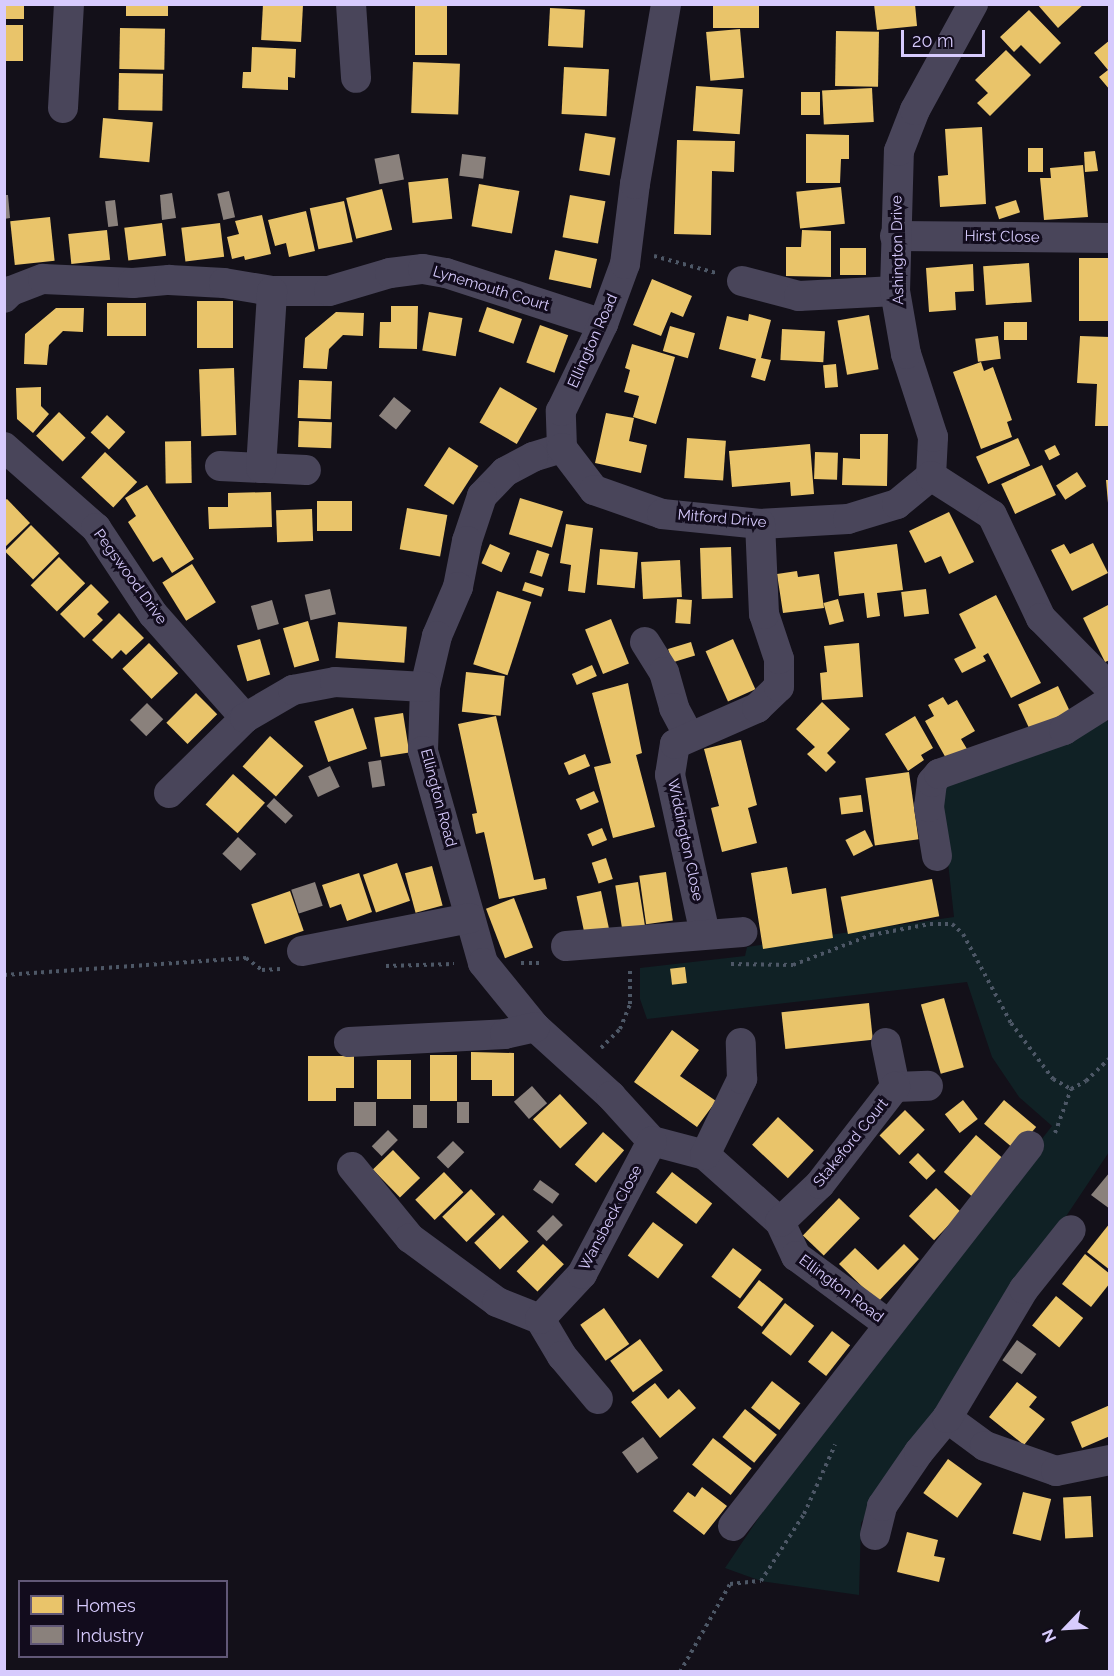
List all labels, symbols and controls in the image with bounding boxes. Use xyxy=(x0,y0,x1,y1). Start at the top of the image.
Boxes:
scale bar xyxy=(904,18,988,56)
text: 20 m xyxy=(912,30,954,51)
street label: Ashington Drive xyxy=(888,195,908,305)
street label: Hirst Close xyxy=(964,227,1040,247)
street label: Lynemouth Court xyxy=(431,263,551,315)
street label: Ellington Road xyxy=(564,291,622,391)
street label: Mitford Drive xyxy=(677,506,767,532)
street label: Pegswood Drive xyxy=(89,526,171,628)
street label: Ellington Road xyxy=(416,747,460,849)
street label: Widdington Close xyxy=(663,777,707,903)
street label: Stakeford Court xyxy=(810,1095,892,1191)
street label: Wansbeck Close xyxy=(576,1162,646,1274)
street label: Ellington Road xyxy=(795,1251,887,1327)
legend xyxy=(18,1580,228,1658)
text: Homes xyxy=(76,1595,136,1616)
north arrow xyxy=(1036,1598,1096,1658)
text: Industry xyxy=(76,1625,144,1646)
text: N xyxy=(1038,1626,1060,1645)

